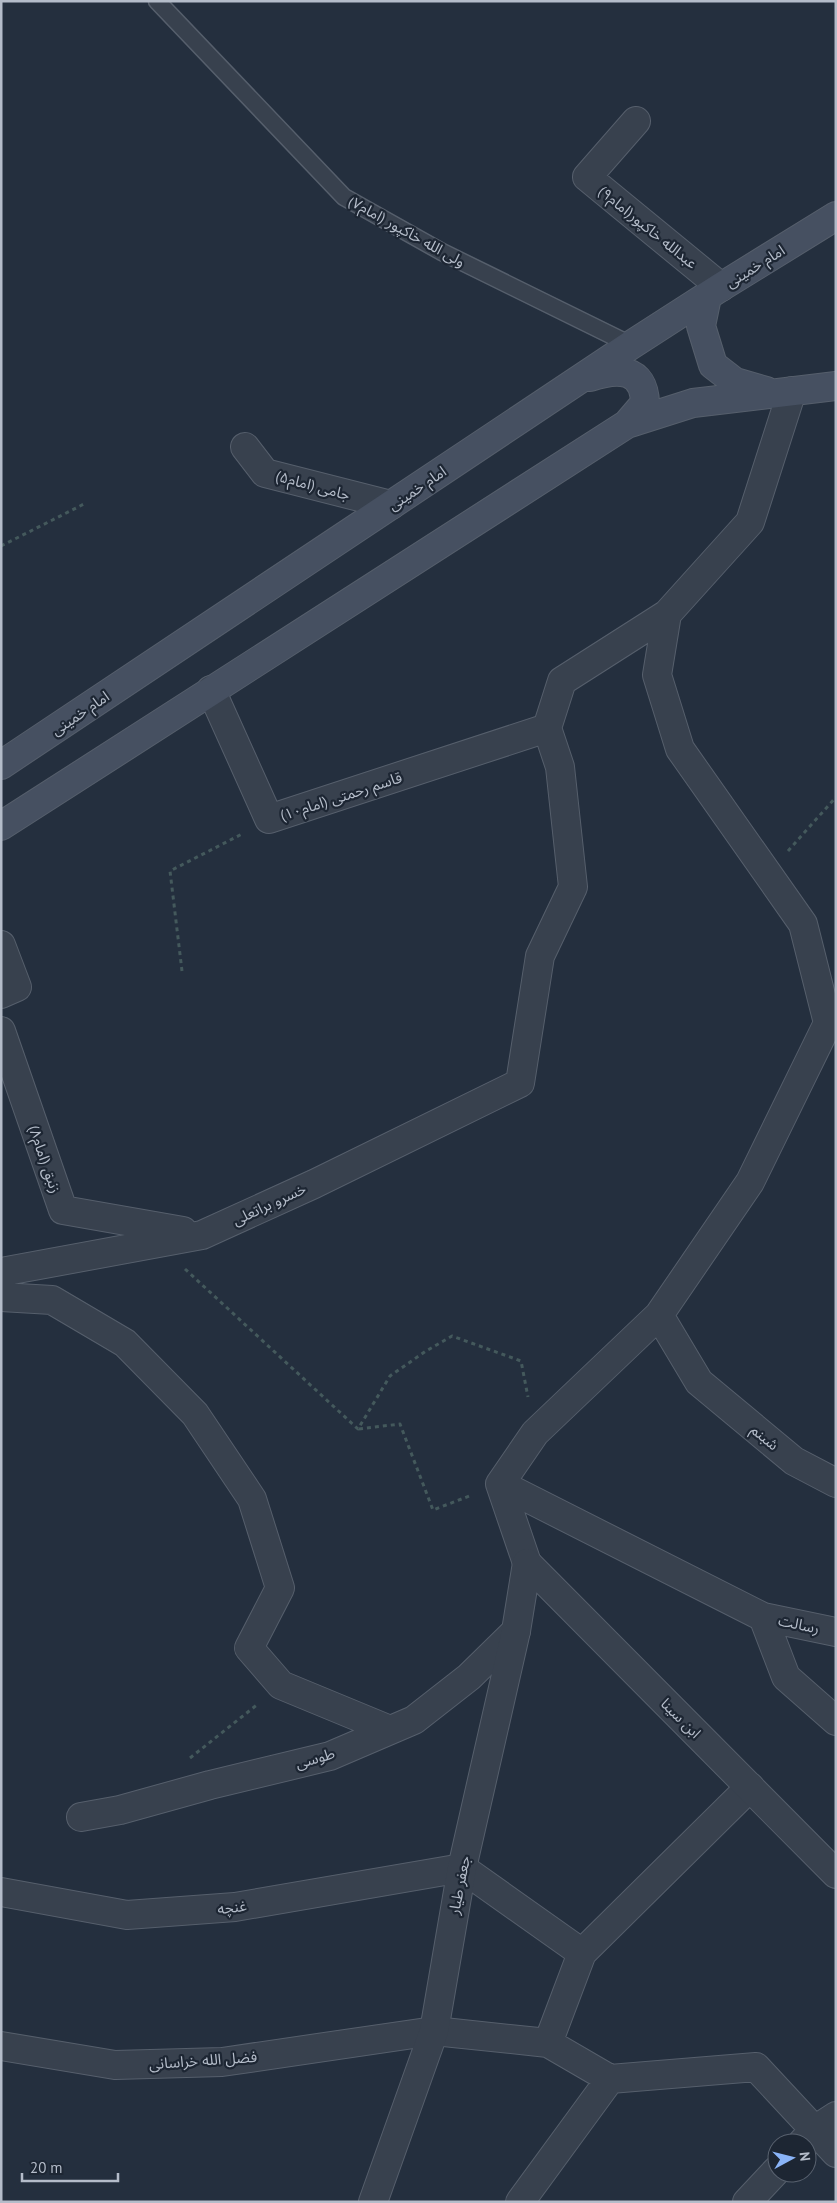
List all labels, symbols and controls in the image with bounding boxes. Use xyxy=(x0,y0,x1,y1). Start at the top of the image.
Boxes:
street label: عبدالله خاکپور(امام۹) xyxy=(594,181,702,274)
street label: ولی الله خاکپور (امام۷) xyxy=(344,191,469,273)
street label: امام خمینی xyxy=(722,240,789,293)
street label: امام خمینی xyxy=(384,462,451,516)
street label: جامی (امام۵) xyxy=(273,466,352,506)
street label: امام خمینی xyxy=(47,687,114,741)
street label: قاسم رحمتی (امام۱۰) xyxy=(278,767,405,827)
street label: زنبق (امام۸) xyxy=(23,1123,65,1196)
street label: خسرو براتعلی xyxy=(229,1179,309,1229)
street label: شبنم xyxy=(746,1420,783,1456)
street label: رسالت xyxy=(777,1610,821,1638)
street label: ابن سینا xyxy=(657,1694,705,1742)
street label: طوسی xyxy=(293,1743,337,1773)
street label: جعفر طیار xyxy=(444,1854,474,1917)
street label: غنچه xyxy=(216,1896,248,1919)
street label: فضل الله خراسانی xyxy=(148,2047,258,2073)
north arrow xyxy=(767,2133,817,2183)
scale bar xyxy=(22,2150,119,2182)
text: N xyxy=(795,2151,814,2162)
text: 20 m xyxy=(30,2158,63,2177)

